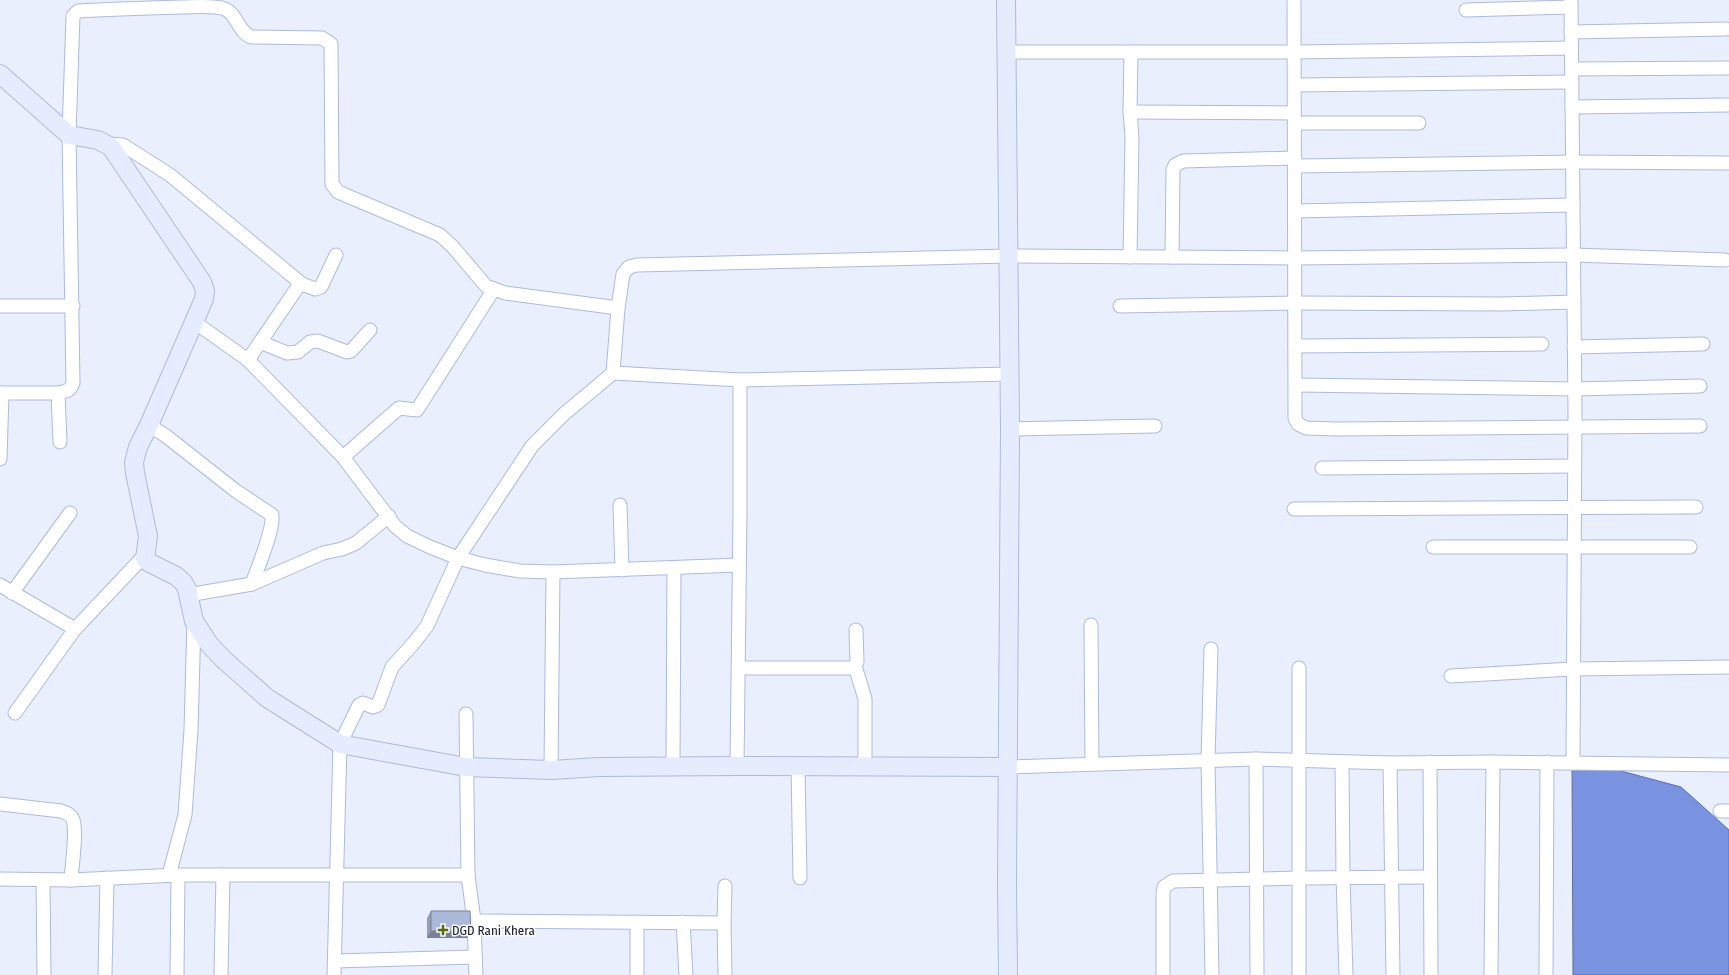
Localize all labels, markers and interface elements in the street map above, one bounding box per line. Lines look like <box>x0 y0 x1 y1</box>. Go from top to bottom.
place label: DGD Rani Khera <box>452 923 535 938</box>
marker: DGD Rani Khera <box>437 924 449 936</box>

